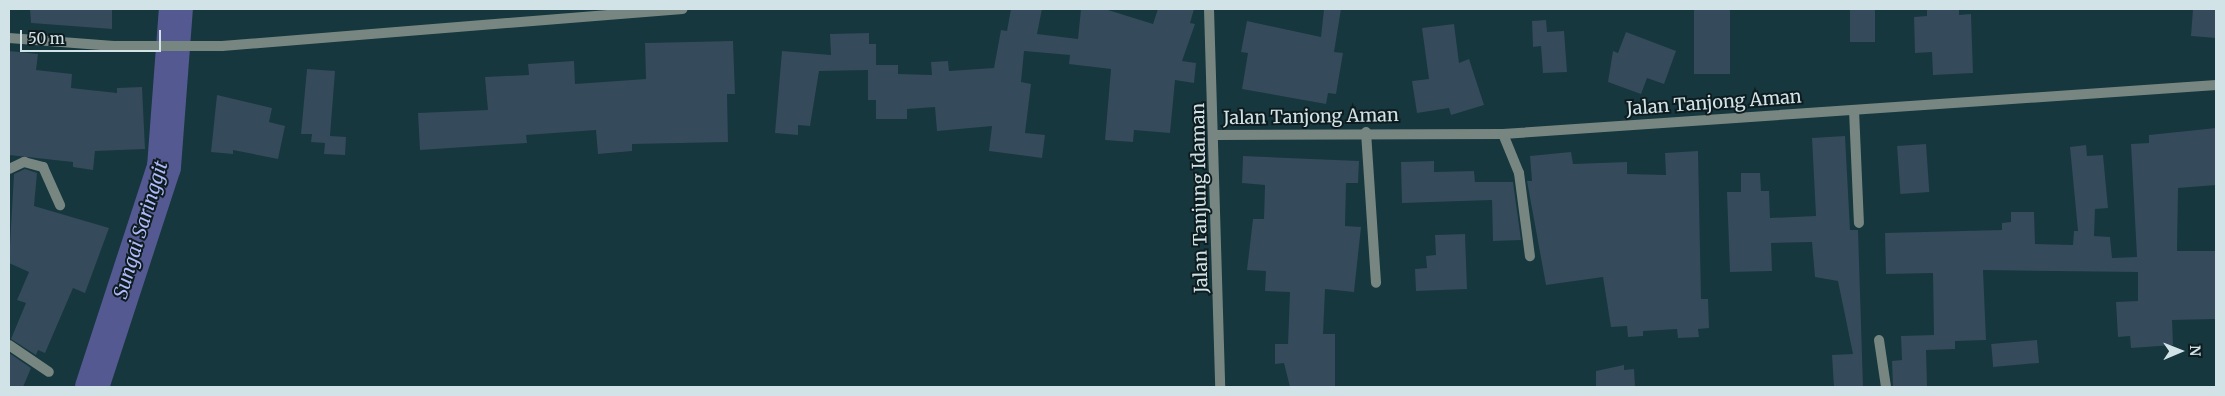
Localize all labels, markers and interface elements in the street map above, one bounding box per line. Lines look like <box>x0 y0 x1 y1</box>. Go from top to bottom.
scale bar <box>22 20 164 52</box>
text: 50 m <box>28 29 65 48</box>
street label: Jalan Tanjong Aman <box>1626 86 1802 120</box>
street label: Jalan Tanjung Idaman <box>1188 103 1212 293</box>
street label: Jalan Tanjong Aman <box>1223 105 1399 129</box>
water label: Sungai Saringgit <box>109 158 173 302</box>
north arrow <box>2155 326 2205 376</box>
text: N <box>2186 345 2204 356</box>

